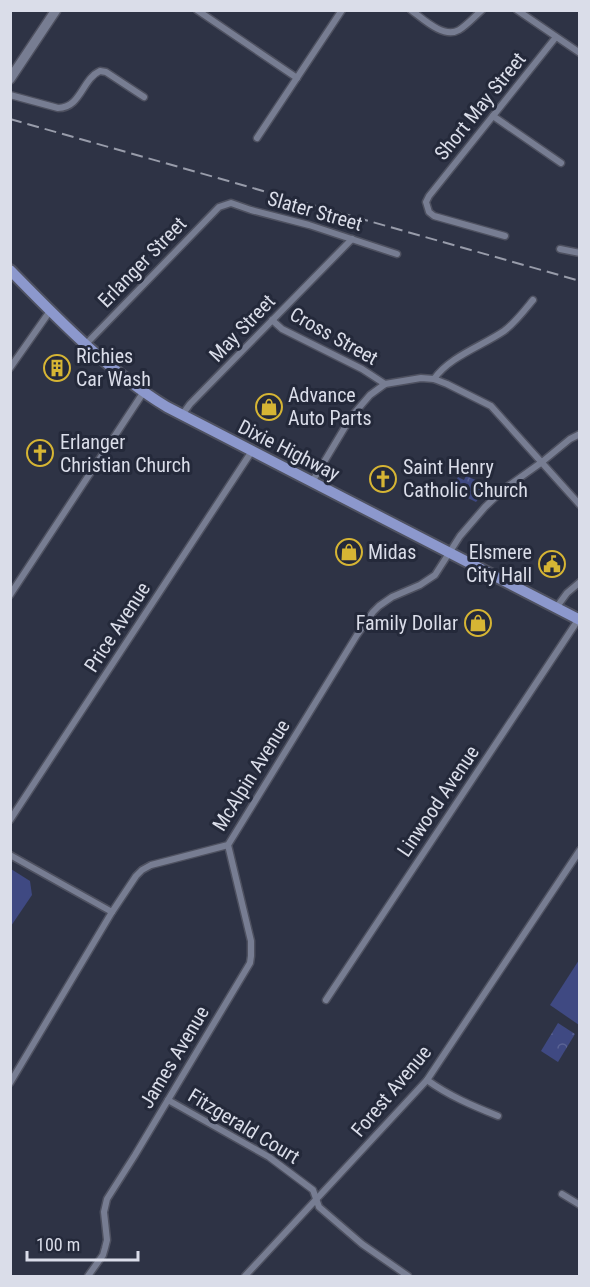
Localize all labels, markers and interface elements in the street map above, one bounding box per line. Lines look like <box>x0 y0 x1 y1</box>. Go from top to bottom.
street label: Short May Street <box>429 47 531 165</box>
street label: Slater Street <box>265 186 365 236</box>
street label: Erlanger Street <box>93 212 191 312</box>
street label: May Street <box>204 289 280 367</box>
street label: Cross Street <box>286 302 382 370</box>
place label: Richies Car Wash <box>76 344 151 391</box>
building icon: Richies Car Wash <box>42 353 72 383</box>
place label: Advance Auto Parts <box>288 383 372 430</box>
shop icon: Advance Auto Parts <box>254 392 284 422</box>
street label: Dixie Highway <box>234 414 344 486</box>
place label: Erlanger Christian Church <box>60 430 191 477</box>
church icon: Erlanger Christian Church <box>25 438 55 468</box>
place label: Saint Henry Catholic Church <box>403 455 528 502</box>
church icon: Saint Henry Catholic Church <box>368 464 398 494</box>
shop icon: Midas <box>334 537 364 567</box>
place label: Midas <box>368 540 416 564</box>
place label: Elsmere City Hall <box>466 540 532 587</box>
public building icon: Elsmere City Hall <box>537 549 567 579</box>
street label: Price Avenue <box>79 577 155 677</box>
shop icon: Family Dollar <box>463 608 493 638</box>
place label: Family Dollar <box>356 611 458 635</box>
street label: McAlpin Avenue <box>207 715 295 835</box>
street label: Linwood Avenue <box>392 741 484 861</box>
street label: James Avenue <box>134 1002 214 1112</box>
street label: Forest Avenue <box>346 1040 436 1142</box>
street label: Fitzgerald Court <box>184 1083 304 1169</box>
scale bar <box>27 1224 138 1262</box>
text: 100 m <box>36 1234 80 1255</box>

